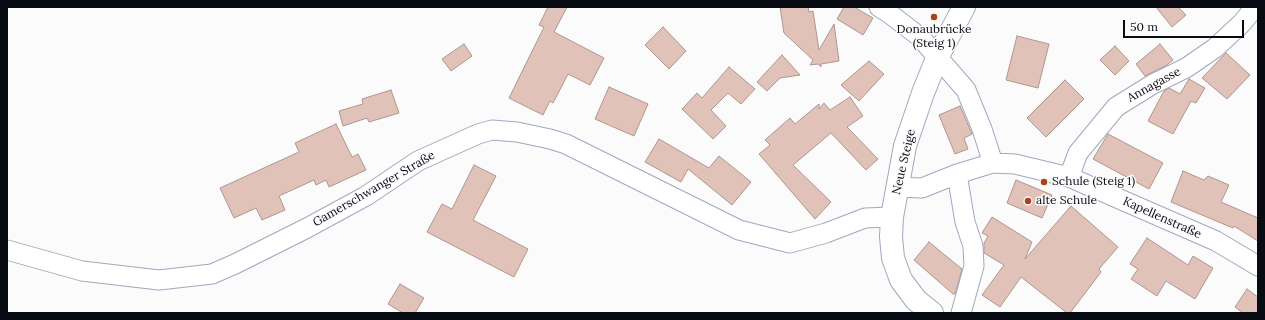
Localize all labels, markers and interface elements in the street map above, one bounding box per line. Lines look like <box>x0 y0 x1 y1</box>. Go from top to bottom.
marker: Donaubrücke (Steig 1) <box>929 12 939 22</box>
scale bar <box>1125 12 1246 38</box>
text: 50 m <box>1130 19 1158 34</box>
place label: Donaubrücke (Steig 1) <box>896 23 972 51</box>
street label: Annagasse <box>1125 64 1183 106</box>
street label: Neue Steige <box>889 128 919 196</box>
street label: Gamerschwanger Straße <box>310 148 438 230</box>
place label: Schule (Steig 1) <box>1052 175 1135 189</box>
marker: Schule (Steig 1) <box>1039 177 1049 187</box>
place label: alte Schule <box>1036 194 1097 208</box>
street label: Kapellenstraße <box>1120 194 1204 242</box>
marker: alte Schule <box>1023 196 1033 206</box>

